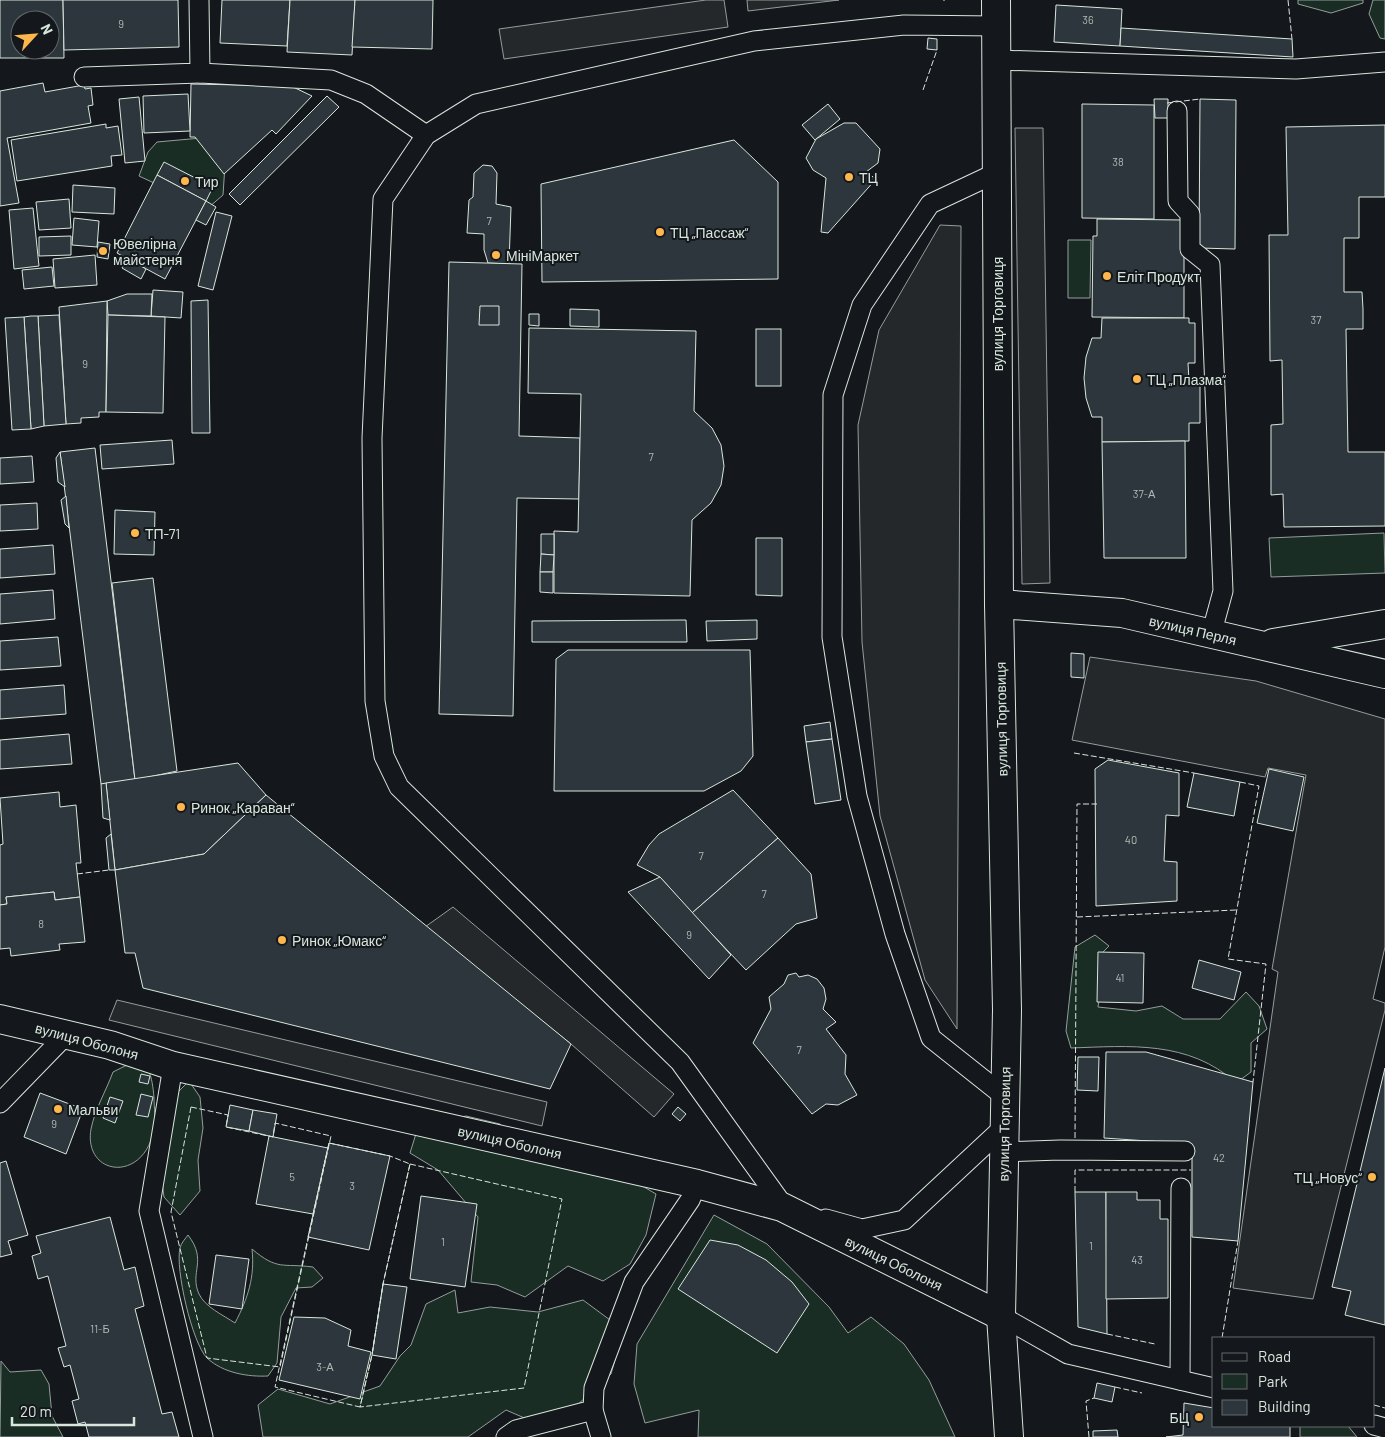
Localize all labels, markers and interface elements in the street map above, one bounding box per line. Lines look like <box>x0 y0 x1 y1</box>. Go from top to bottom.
north arrow <box>10 10 60 60</box>
house number: 36 <box>1082 13 1094 26</box>
house number: 9 <box>118 17 124 30</box>
text: N <box>37 21 57 37</box>
house number: 38 <box>1112 155 1124 168</box>
place label: ТЦ <box>859 169 879 186</box>
marker: ТЦ <box>843 171 855 183</box>
place label: Тир <box>195 173 219 190</box>
marker: Тир <box>179 175 191 187</box>
house number: 7 <box>486 214 492 227</box>
place label: ТЦ „Пассаж“ <box>670 224 749 241</box>
marker: ТЦ „Пассаж“ <box>654 226 666 238</box>
place label: Ювелірна майстерня <box>113 235 182 268</box>
marker: Ювелірна майстерня <box>97 245 109 257</box>
place label: МініМаркет <box>506 247 580 264</box>
marker: МініМаркет <box>490 249 502 261</box>
street label: вулиця Торговиця <box>989 257 1006 371</box>
place label: Еліт Продукт <box>1117 268 1201 285</box>
marker: Еліт Продукт <box>1101 270 1113 282</box>
house number: 37 <box>1311 313 1321 326</box>
house number: 9 <box>82 357 88 370</box>
place label: ТЦ „Плазма“ <box>1147 371 1226 388</box>
marker: ТЦ „Плазма“ <box>1131 373 1143 385</box>
house number: 7 <box>648 450 654 463</box>
house number: 37-А <box>1133 487 1156 500</box>
place label: ТП-71 <box>145 525 180 542</box>
marker: ТП-71 <box>129 527 141 539</box>
street label: вулиця Перля <box>1148 612 1238 648</box>
street label: вулиця Торговиця <box>992 662 1010 776</box>
place label: Ринок „Караван“ <box>191 799 295 816</box>
marker: Ринок „Караван“ <box>175 801 187 813</box>
house number: 40 <box>1125 833 1137 846</box>
house number: 7 <box>698 849 704 862</box>
house number: 7 <box>761 887 767 900</box>
house number: 8 <box>38 917 44 930</box>
house number: 9 <box>686 928 692 941</box>
place label: Ринок „Юмакс“ <box>292 932 386 949</box>
marker: Ринок „Юмакс“ <box>276 934 288 946</box>
house number: 41 <box>1116 971 1124 984</box>
street label: вулиця Оболоня <box>34 1019 140 1063</box>
house number: 7 <box>796 1043 802 1056</box>
street label: вулиця Торговиця <box>995 1067 1013 1181</box>
place label: Мальви <box>68 1101 118 1118</box>
marker: Мальви <box>52 1103 64 1115</box>
house number: 9 <box>51 1117 57 1130</box>
street label: вулиця Оболоня <box>456 1122 564 1162</box>
house number: 42 <box>1213 1151 1225 1164</box>
place label: ТЦ „Новус“ <box>1294 1169 1362 1186</box>
house number: 5 <box>289 1170 295 1183</box>
marker: ТЦ „Новус“ <box>1366 1171 1378 1183</box>
house number: 3 <box>349 1179 355 1192</box>
street label: вулиця Оболоня <box>843 1232 945 1294</box>
house number: 1 <box>441 1235 445 1248</box>
house number: 1 <box>1089 1239 1093 1252</box>
house number: 43 <box>1131 1253 1143 1266</box>
house number: 11-Б <box>90 1322 110 1335</box>
legend <box>1212 1337 1375 1427</box>
text: Road <box>1258 1347 1291 1365</box>
house number: 3-А <box>316 1360 334 1373</box>
text: Park <box>1258 1372 1288 1390</box>
scale bar <box>12 1394 135 1426</box>
text: Building <box>1258 1397 1311 1415</box>
text: 20 m <box>20 1402 52 1420</box>
place label: БЦ <box>1169 1409 1190 1426</box>
marker: БЦ <box>1193 1411 1205 1423</box>

